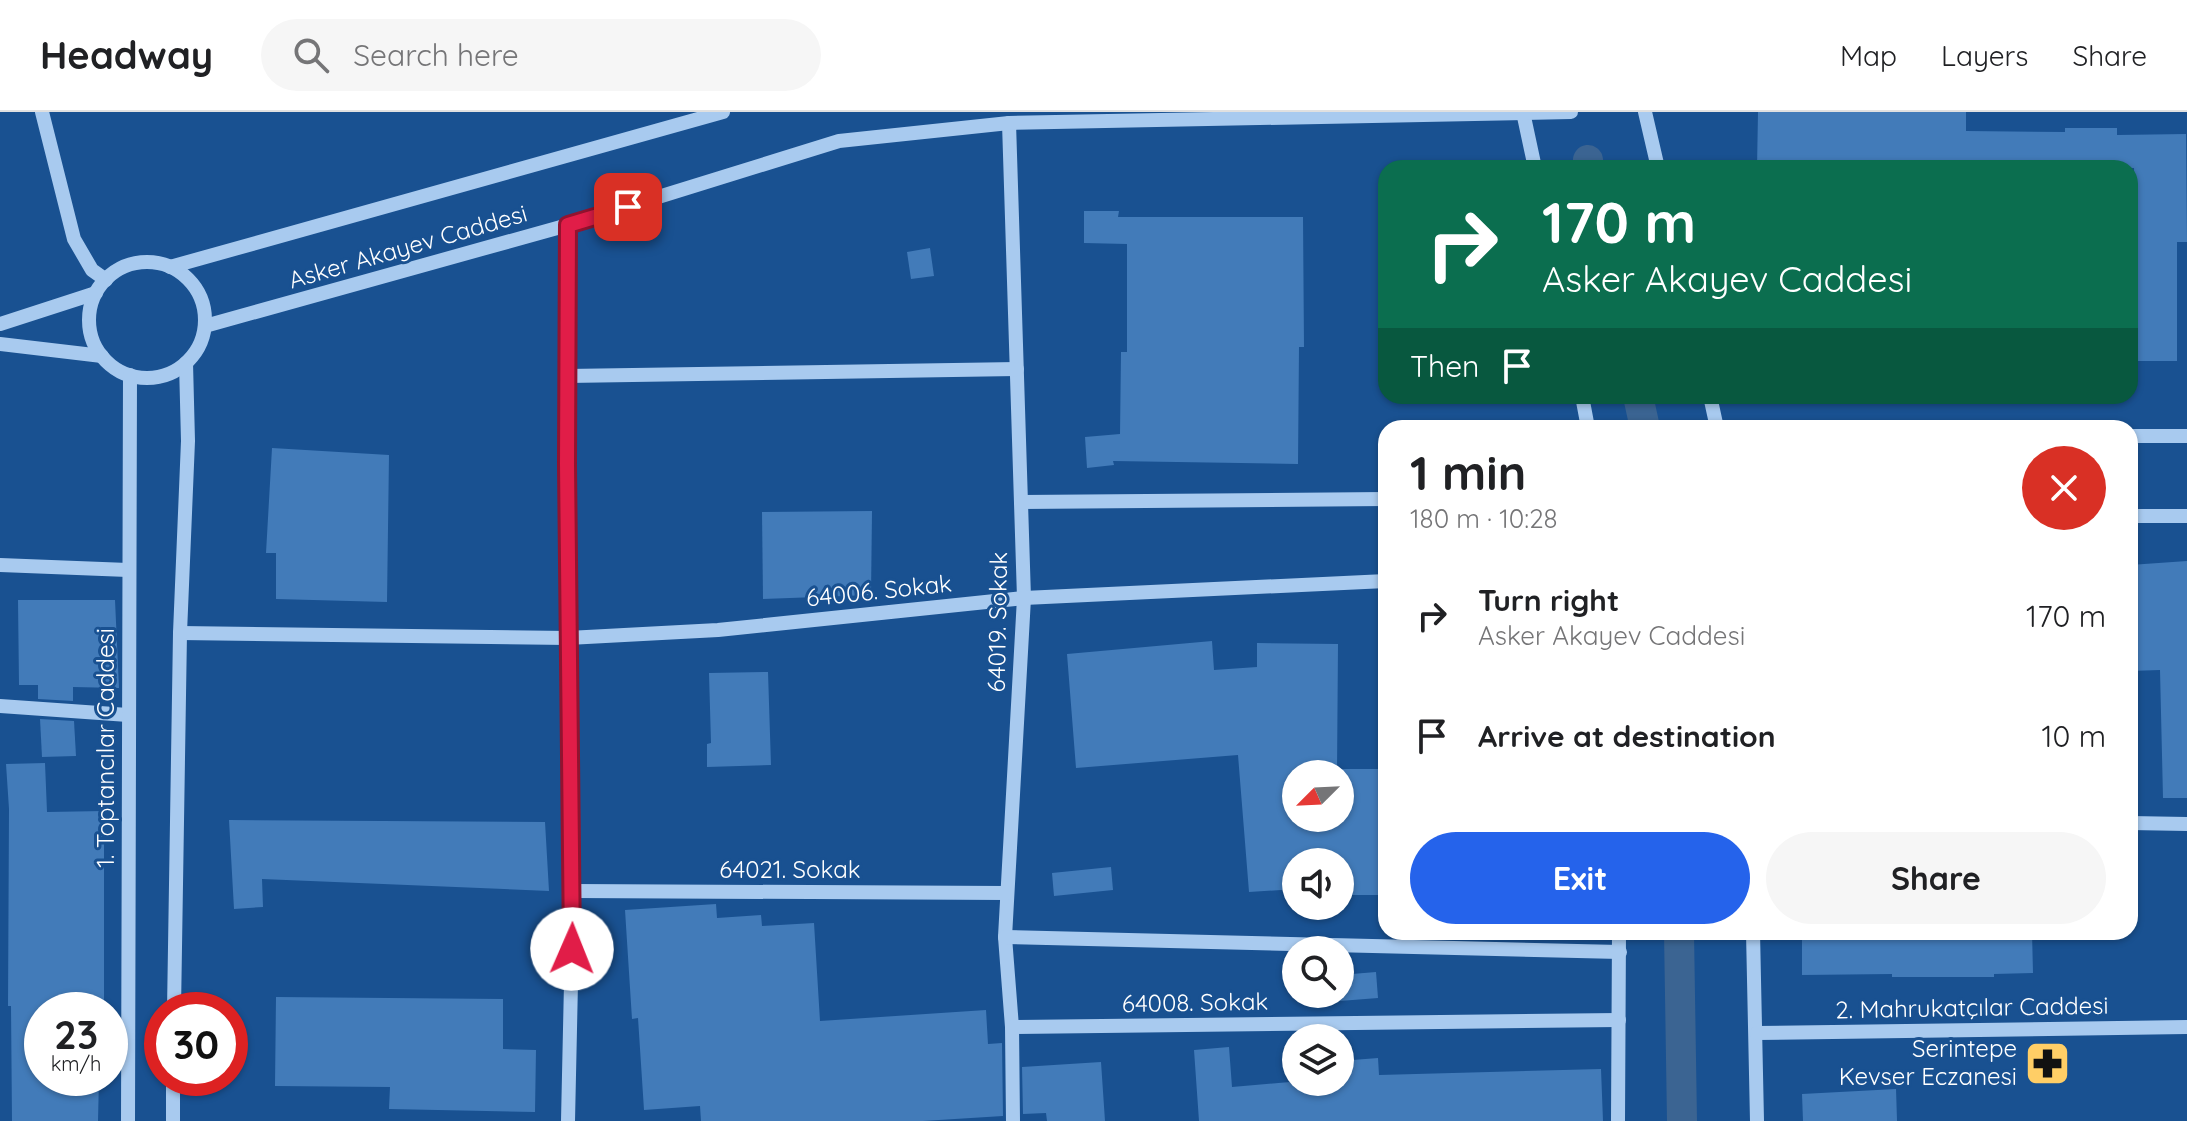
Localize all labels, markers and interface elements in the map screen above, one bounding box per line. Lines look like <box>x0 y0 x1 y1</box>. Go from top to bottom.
search box <box>261 19 821 91</box>
text: Headway <box>40 31 213 79</box>
icon: search <box>289 33 333 77</box>
text: Search here <box>353 36 519 74</box>
text: Map <box>1840 38 1897 73</box>
text: Layers <box>1941 38 2028 73</box>
text: Share <box>2072 38 2147 73</box>
pin <box>594 173 662 241</box>
icon: arrive <box>606 185 650 229</box>
text: 170 m <box>1542 187 1696 257</box>
icon: right <box>1410 192 1514 296</box>
street label: Asker Akayev Caddesi <box>285 198 530 294</box>
text: Asker Akayev Caddesi <box>1542 256 1912 301</box>
icon: arrive <box>1495 344 1539 388</box>
text: Then <box>1410 347 1479 385</box>
text: 1 min <box>1410 442 1526 502</box>
button: close <box>2022 446 2106 530</box>
text: 180 m · 10:28 <box>1410 502 1558 535</box>
street label: 64019. Sokak <box>981 551 1013 692</box>
street label: 64006. Sokak <box>805 567 953 613</box>
text: Turn right <box>1478 581 1619 619</box>
icon: right <box>1410 594 1454 638</box>
text: 170 m <box>2026 597 2106 635</box>
text: Asker Akayev Caddesi <box>1478 619 1745 652</box>
street label: 1. Toptancılar Caddesi <box>90 628 120 868</box>
icon: arrive <box>1410 714 1454 758</box>
text: Arrive at destination <box>1478 717 1776 755</box>
text: 10 m <box>2042 717 2106 755</box>
north arrow <box>1282 760 1354 832</box>
map controls <box>1282 760 1354 1096</box>
button: Exit <box>1410 832 1750 924</box>
button: Share <box>1766 832 2106 924</box>
button: sound <box>1282 848 1354 920</box>
street label: 64021. Sokak <box>719 854 861 884</box>
position arrow <box>530 907 614 991</box>
button: search <box>1282 936 1354 1008</box>
street label: 64008. Sokak <box>1122 986 1268 1018</box>
street label: 2. Mahrukatçılar Caddesi <box>1835 990 2109 1024</box>
speed limit sign: 30 <box>144 992 248 1096</box>
text: 23 <box>54 1009 98 1059</box>
button: layers <box>1282 1024 1354 1096</box>
place label: Serintepe Kevser Eczanesi <box>1839 1033 2017 1091</box>
pharmacy icon: Serintepe Kevser Eczanesi <box>2024 1039 2072 1087</box>
text: km/h <box>51 1051 101 1076</box>

